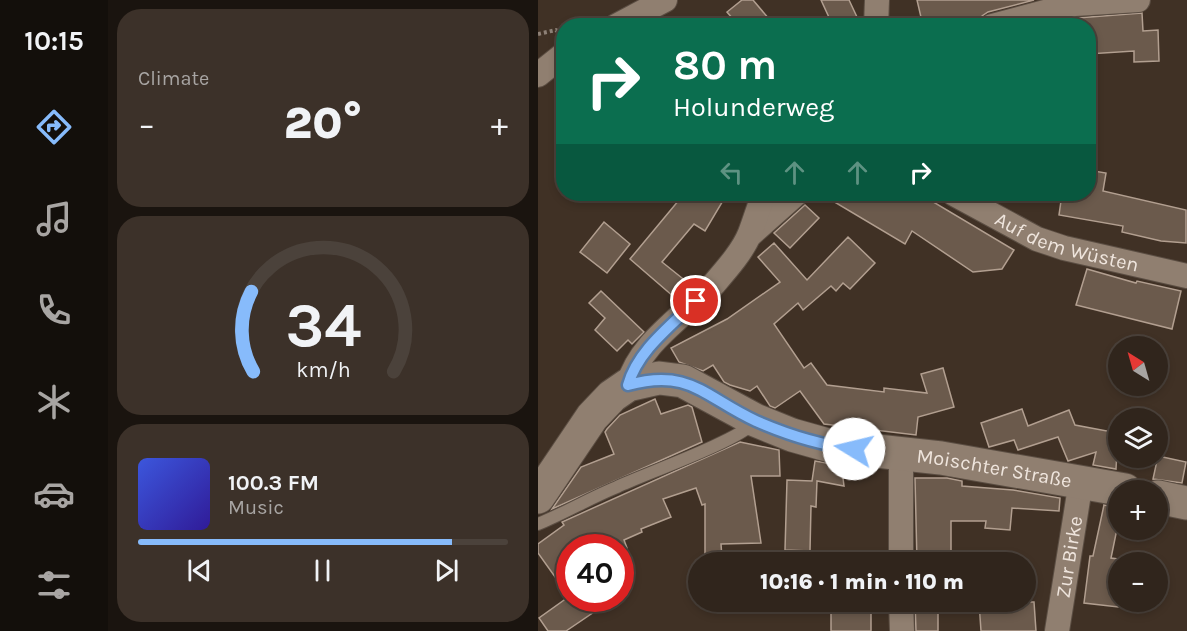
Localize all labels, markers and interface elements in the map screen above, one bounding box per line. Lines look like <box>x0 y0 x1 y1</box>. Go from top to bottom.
text: 10:15 <box>24 25 84 57</box>
text: 80 m <box>673 40 777 90</box>
icon: right <box>574 42 652 120</box>
text: Climate <box>138 67 209 90</box>
text: Holunderweg <box>673 91 834 123</box>
text: 20° <box>284 97 362 149</box>
text: − <box>138 105 155 143</box>
text: + <box>491 105 508 143</box>
icon: directions <box>33 106 75 148</box>
icon: left <box>715 156 748 189</box>
icon: ahead <box>778 156 811 189</box>
icon: ahead <box>841 156 874 189</box>
icon: right <box>904 156 937 189</box>
icon: music <box>33 198 75 240</box>
street label: Auf dem Wüsten <box>991 207 1141 276</box>
pin <box>670 275 721 326</box>
icon: arrive <box>679 284 712 317</box>
icon: phone <box>33 289 75 331</box>
text: 34 <box>285 290 361 363</box>
north arrow <box>1108 336 1168 396</box>
map controls <box>1108 336 1168 612</box>
text: km/h <box>296 358 350 383</box>
icon: climate <box>33 381 75 423</box>
button: layers <box>1108 408 1168 468</box>
position arrow <box>822 417 886 481</box>
street label: Moischter Straße <box>916 444 1074 492</box>
text: 100.3 FM <box>228 470 319 496</box>
icon: car <box>33 473 75 515</box>
button: + <box>1108 480 1168 540</box>
text: Music <box>228 496 284 519</box>
street label: Zur Birke <box>1051 514 1087 600</box>
speed limit sign: 40 <box>556 534 634 612</box>
button: − <box>1108 552 1168 612</box>
icon: previous <box>183 554 216 587</box>
icon: pause <box>306 554 339 587</box>
icon: next <box>430 554 463 587</box>
icon: filters <box>33 564 75 606</box>
text: 10:16 · 1 min · 110 m <box>760 569 964 595</box>

